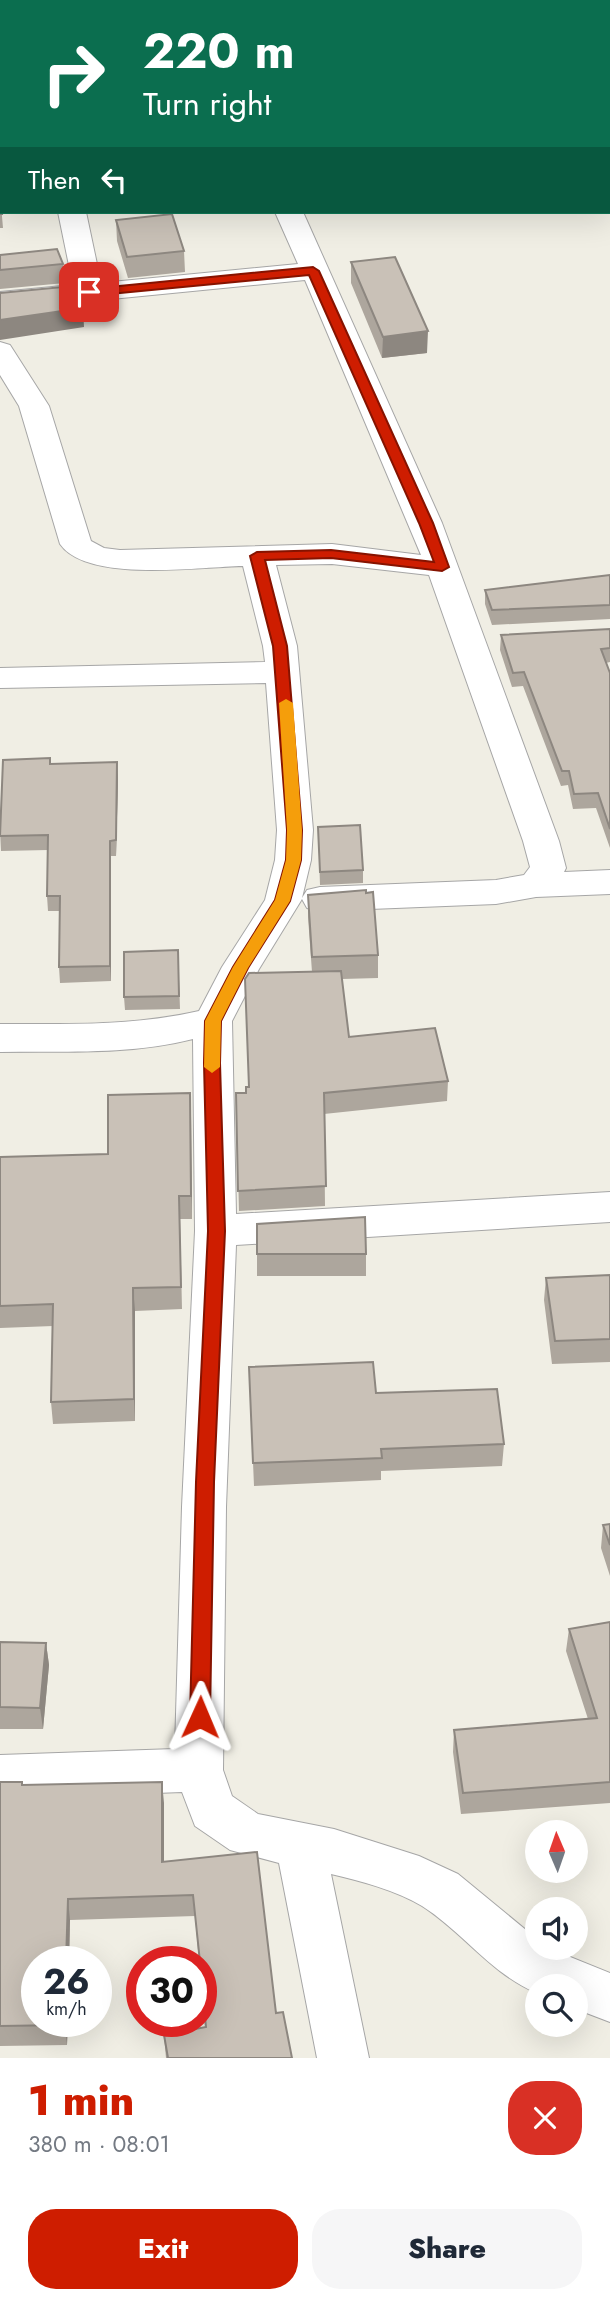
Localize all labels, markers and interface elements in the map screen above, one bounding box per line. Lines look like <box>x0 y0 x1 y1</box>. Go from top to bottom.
text: 220 m <box>143 16 295 86</box>
icon: right <box>28 28 119 119</box>
text: Turn right <box>143 81 272 127</box>
text: Then <box>28 161 81 199</box>
icon: left <box>95 161 133 199</box>
pin <box>59 262 119 322</box>
icon: arrive <box>70 273 108 311</box>
position arrow <box>163 1680 237 1754</box>
north arrow <box>525 1820 588 1883</box>
map controls <box>525 1820 588 2037</box>
button: sound <box>525 1897 588 1960</box>
speed limit sign: 30 <box>126 1946 217 2037</box>
text: 26 <box>43 1957 90 2007</box>
button: search <box>525 1974 588 2037</box>
text: km/h <box>46 1996 87 2022</box>
text: 1 min <box>28 2070 134 2131</box>
button: close <box>508 2081 582 2155</box>
text: 380 m · 08:01 <box>28 2127 170 2161</box>
button: Exit <box>28 2209 298 2289</box>
button: Share <box>312 2209 582 2289</box>

